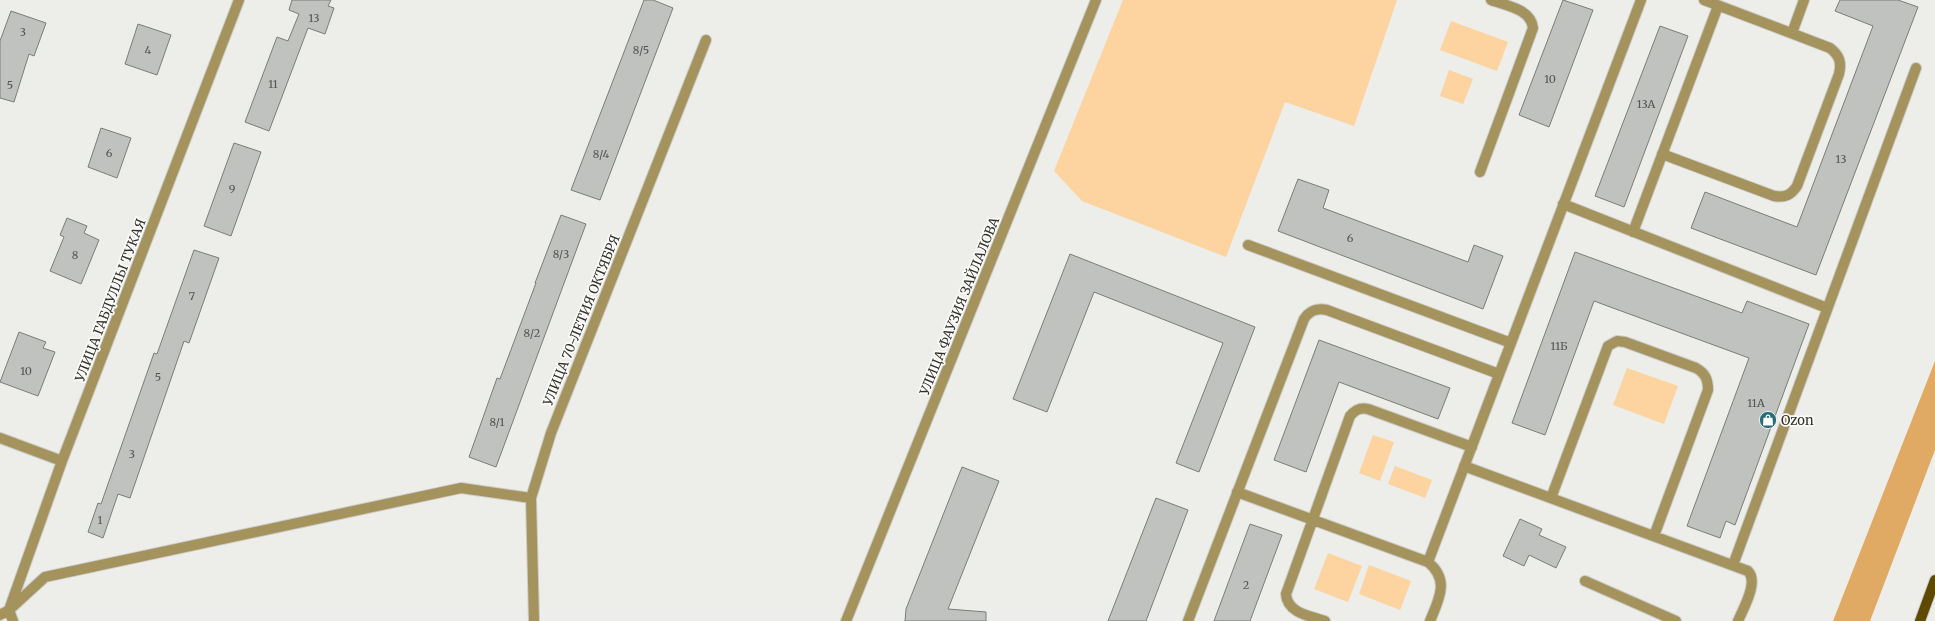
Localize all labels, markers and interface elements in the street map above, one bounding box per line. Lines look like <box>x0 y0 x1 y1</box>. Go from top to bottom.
house number: 13 <box>309 11 319 25</box>
house number: 3 <box>20 25 26 39</box>
house number: 4 <box>145 43 152 57</box>
house number: 8/5 <box>633 43 649 57</box>
house number: 10 <box>1544 72 1556 86</box>
house number: 11 <box>268 77 278 91</box>
house number: 5 <box>7 78 13 92</box>
house number: 13А <box>1637 97 1655 111</box>
house number: 6 <box>106 146 113 160</box>
house number: 8/4 <box>593 147 609 161</box>
house number: 13 <box>1836 152 1846 166</box>
house number: 9 <box>229 182 236 196</box>
street label: УЛИЦА ФАУЗИЯ ЗАЙЛАЛОВА <box>915 214 1003 399</box>
street label: УЛИЦА ГАБДУЛЛЫ ТУКАЯ <box>71 216 150 385</box>
house number: 6 <box>1347 231 1354 245</box>
street label: УЛИЦА 70-ЛЕТИЯ ОКТЯБРЯ <box>539 232 624 409</box>
house number: 8/3 <box>553 247 569 261</box>
house number: 8 <box>72 248 79 262</box>
house number: 7 <box>189 289 195 303</box>
house number: 8/2 <box>524 326 540 340</box>
house number: 11Б <box>1551 339 1568 353</box>
house number: 10 <box>20 364 32 378</box>
house number: 5 <box>155 370 161 384</box>
house number: 11А <box>1747 396 1765 410</box>
shop icon: Ozon <box>1758 410 1778 430</box>
place label: Ozon <box>1781 412 1814 429</box>
house number: 8/1 <box>489 415 505 429</box>
house number: 3 <box>129 447 135 461</box>
house number: 1 <box>98 513 103 527</box>
house number: 2 <box>1243 578 1249 592</box>

